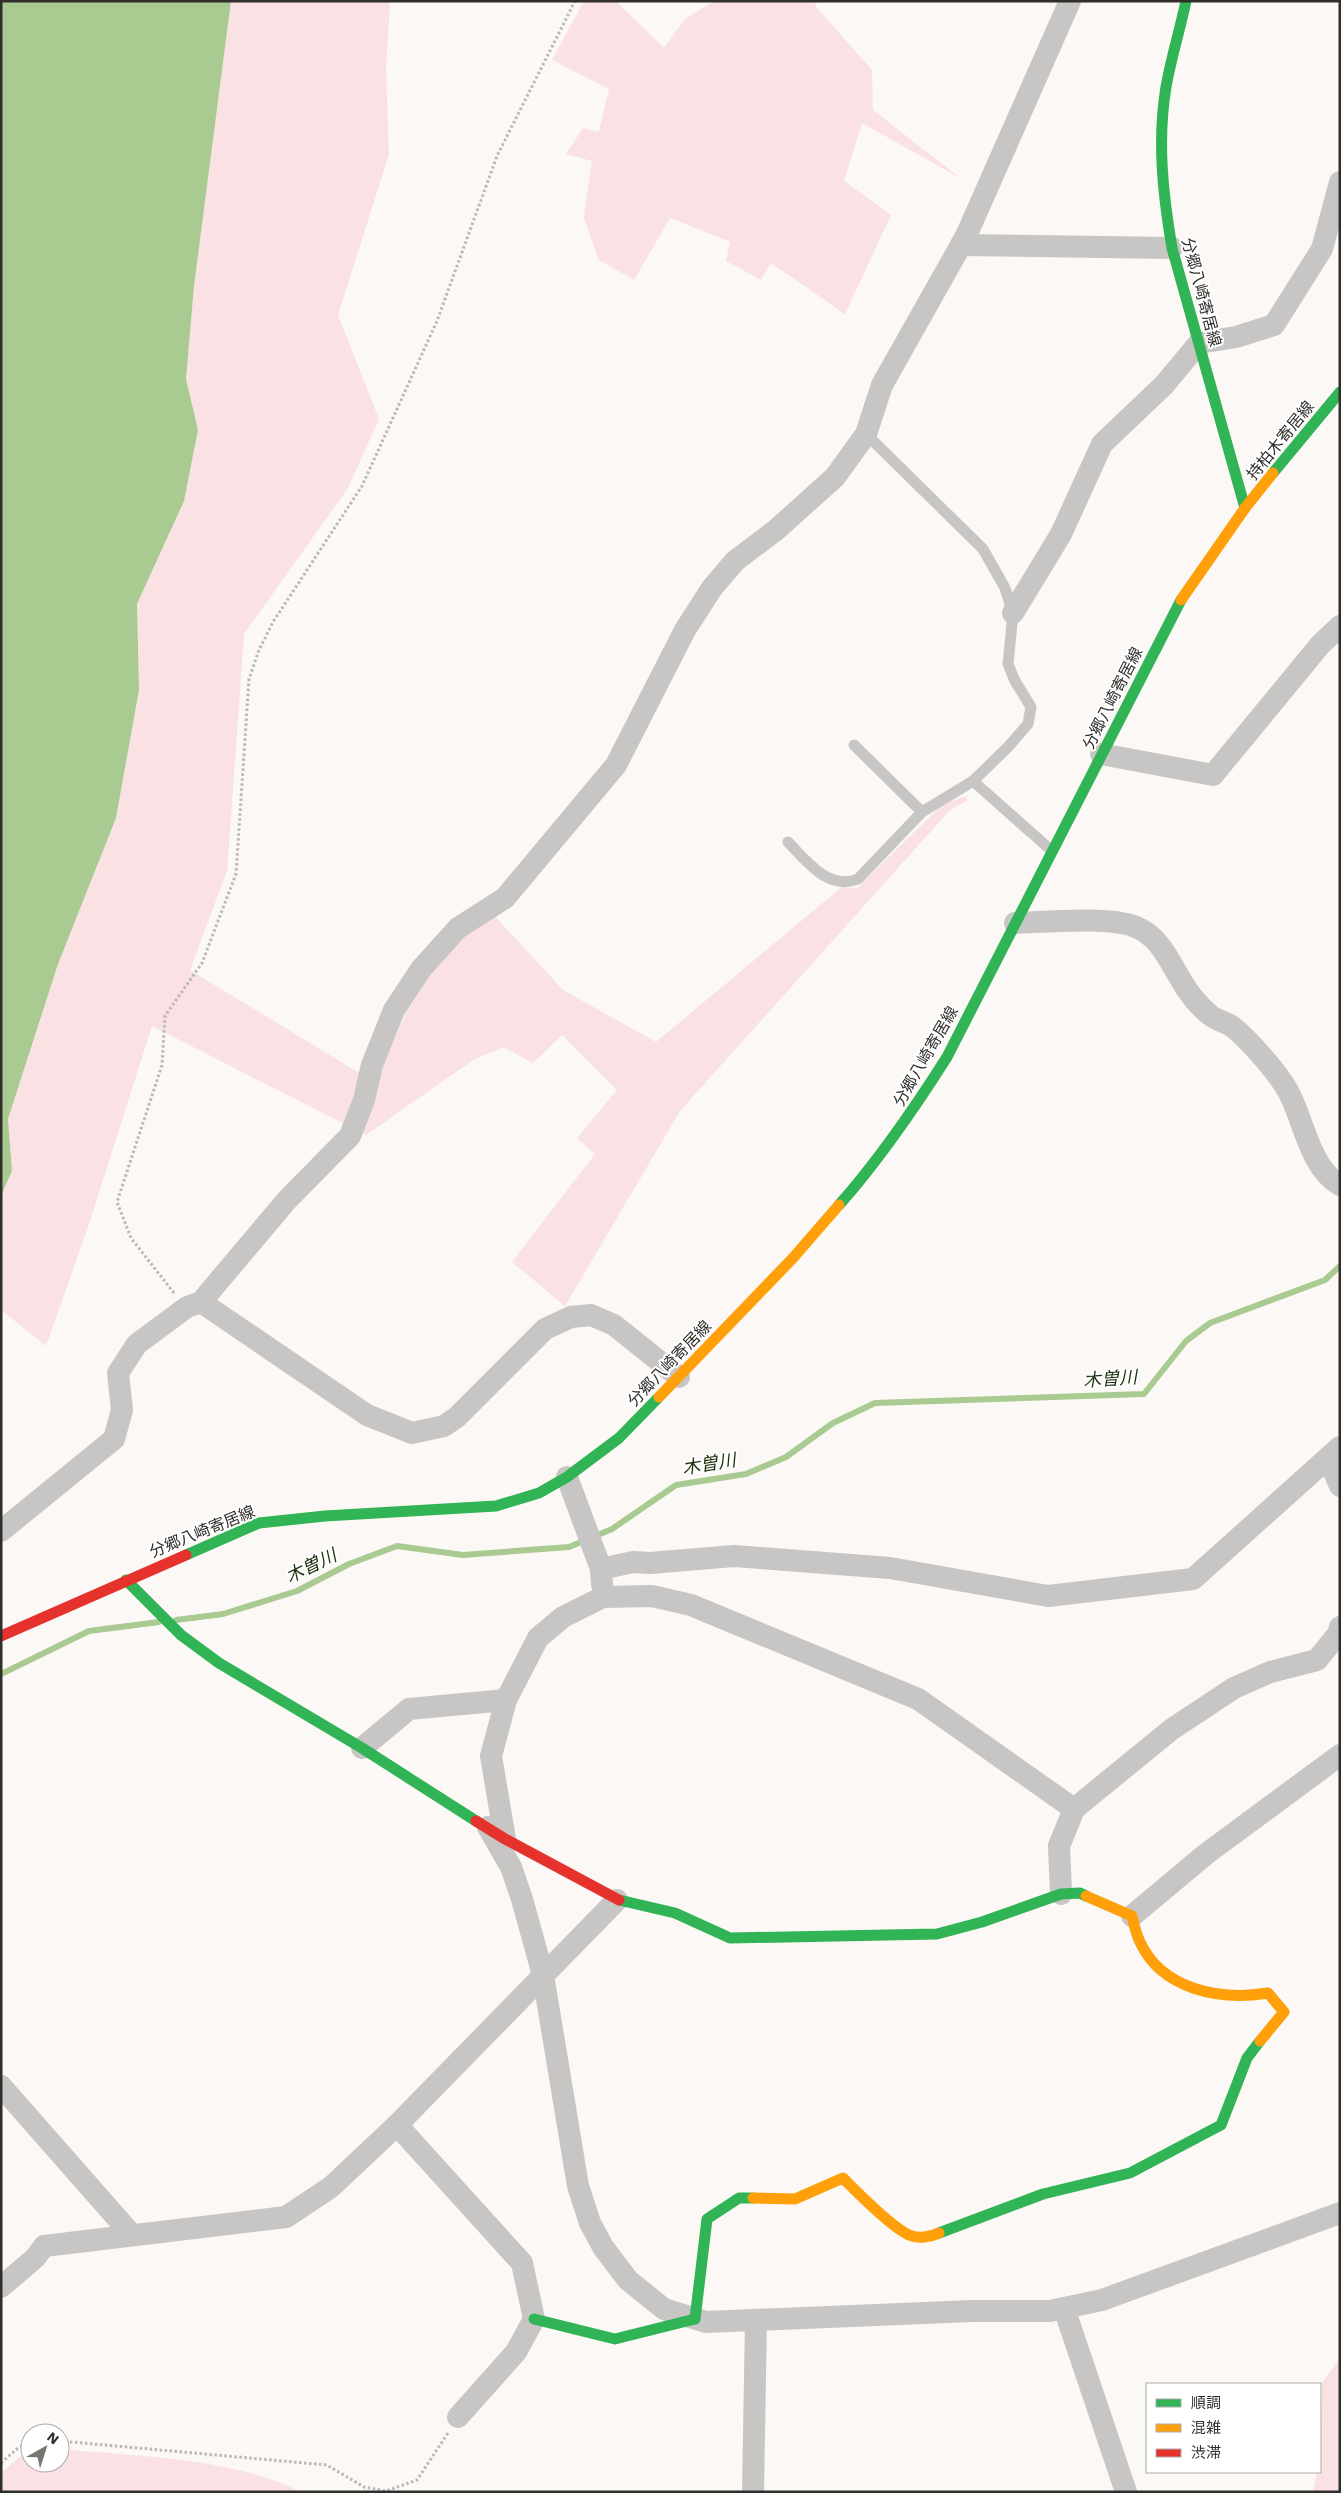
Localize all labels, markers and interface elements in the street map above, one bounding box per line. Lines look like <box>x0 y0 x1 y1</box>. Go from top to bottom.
street label: 分郷八崎寄居線 <box>1178 236 1225 349</box>
street label: 持柏木寄居線 <box>1243 397 1318 484</box>
street label: 分郷八崎寄居線 <box>1079 644 1146 752</box>
street label: 分郷八崎寄居線 <box>889 1003 962 1110</box>
street label: 分郷八崎寄居線 <box>624 1316 715 1410</box>
water label: 木曽川 <box>1082 1366 1140 1391</box>
water label: 木曽川 <box>681 1449 739 1478</box>
street label: 分郷八崎寄居線 <box>147 1502 258 1561</box>
water label: 木曽川 <box>282 1543 341 1587</box>
legend <box>1146 2383 1321 2473</box>
text: 順調 <box>1191 2394 1221 2412</box>
text: 混雑 <box>1191 2419 1221 2437</box>
north arrow <box>20 2423 70 2473</box>
text: N <box>44 2428 62 2447</box>
text: 渋滞 <box>1191 2444 1221 2462</box>

